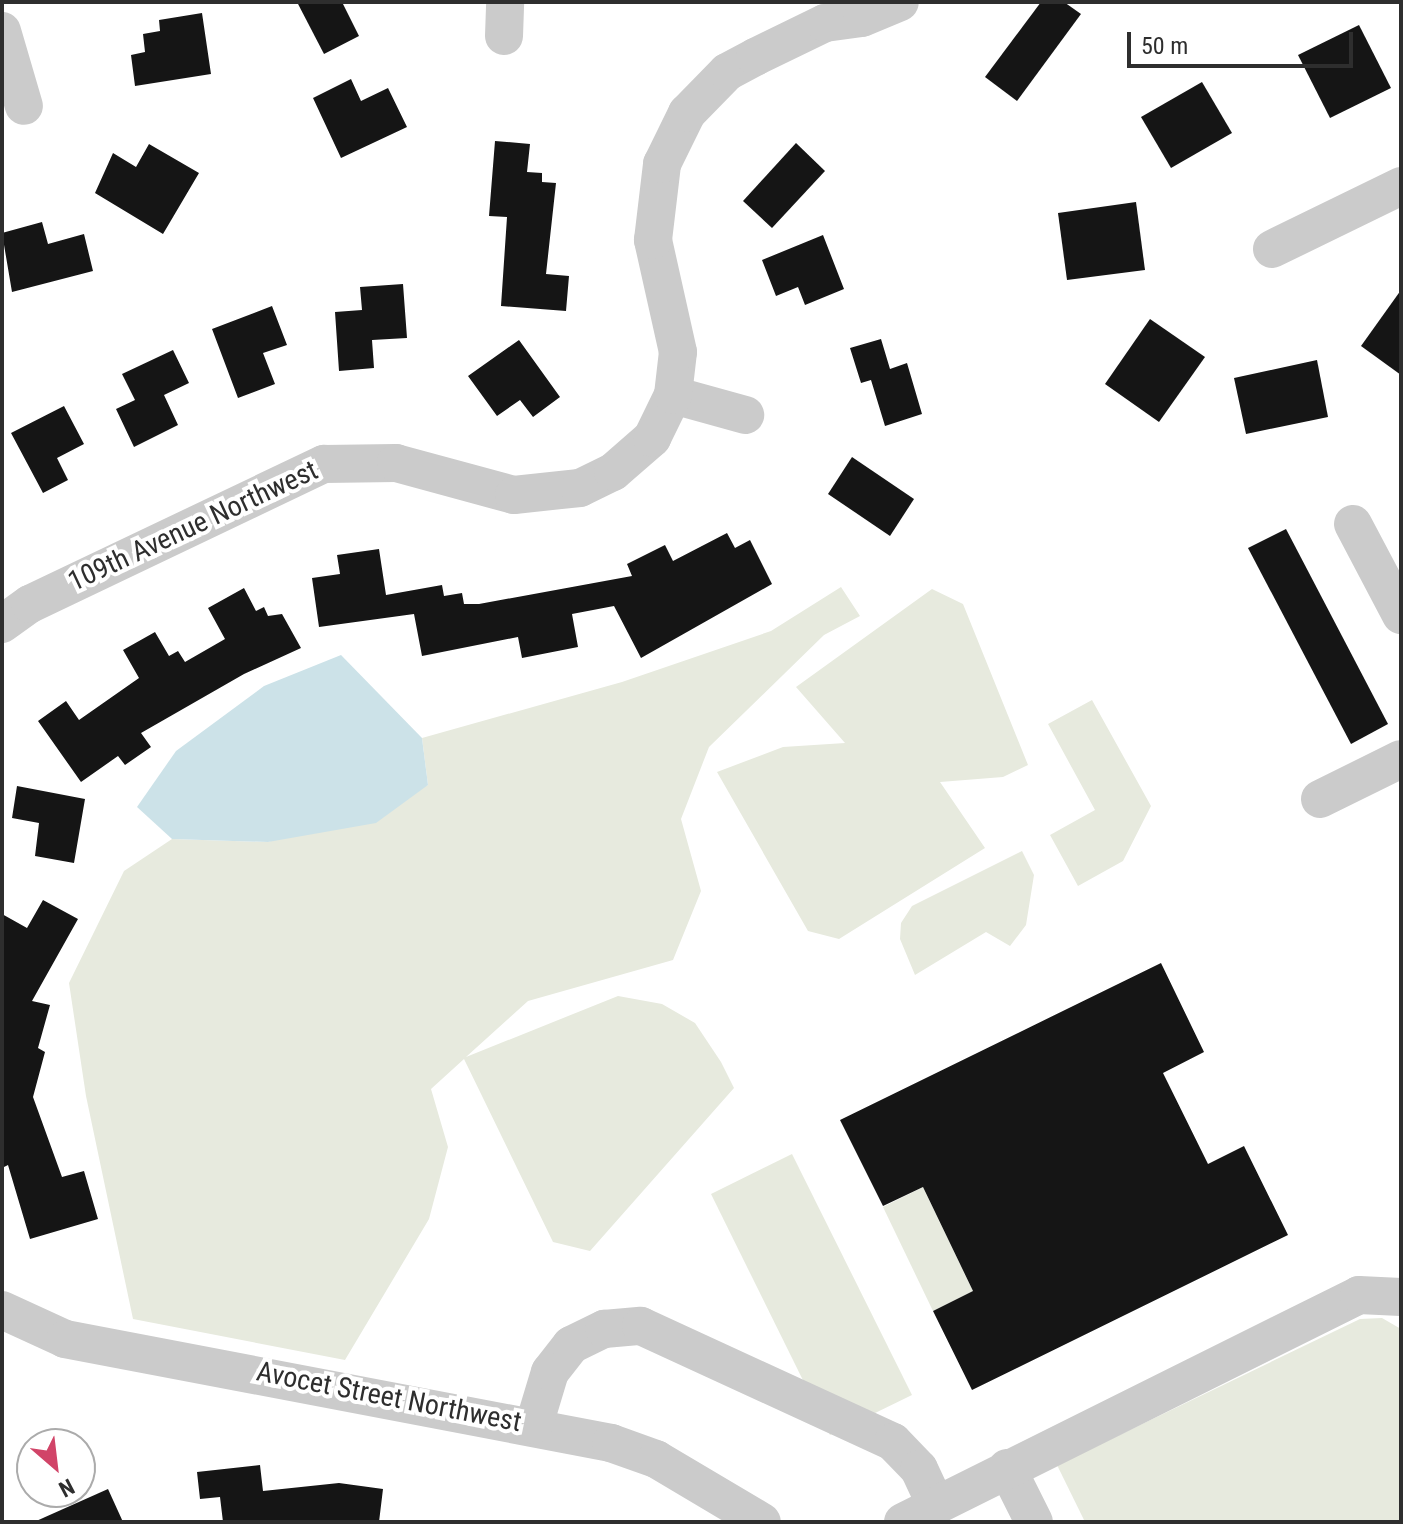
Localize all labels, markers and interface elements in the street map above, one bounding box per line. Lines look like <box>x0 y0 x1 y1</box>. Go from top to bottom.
scale bar <box>1131 16 1357 66</box>
text: 50 m <box>1141 32 1188 60</box>
street label: 109th Avenue Northwest <box>63 453 323 599</box>
street label: Avocet Street Northwest <box>254 1355 524 1439</box>
north arrow <box>16 1428 96 1508</box>
text: N <box>55 1474 78 1502</box>

